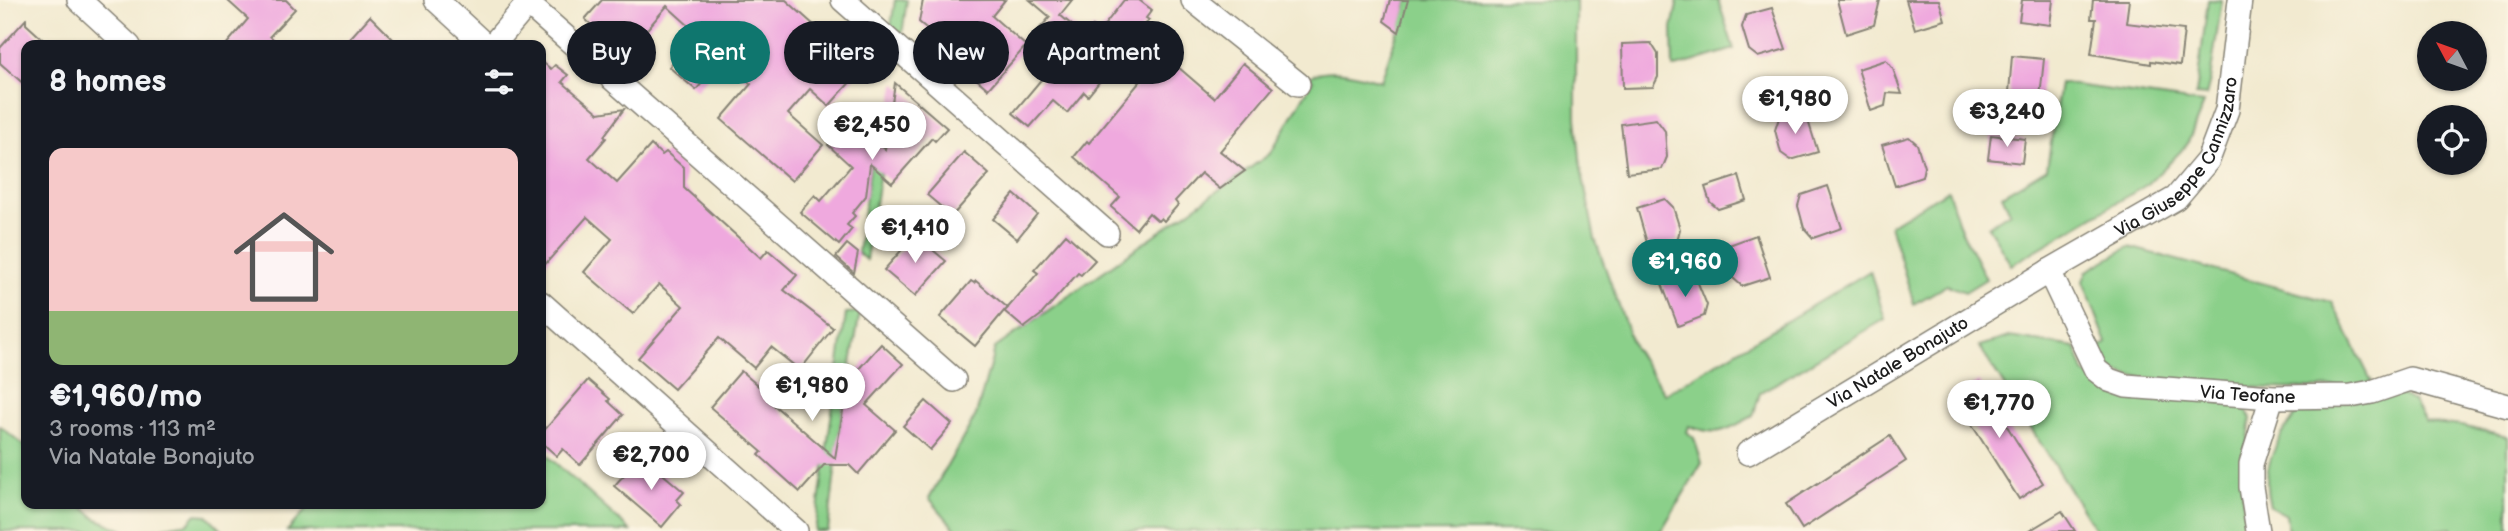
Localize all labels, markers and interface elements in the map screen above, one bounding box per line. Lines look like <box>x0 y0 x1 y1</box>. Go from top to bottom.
chip: Buy <box>567 21 656 84</box>
chip: Rent <box>670 21 770 84</box>
chip: Filters <box>784 21 899 84</box>
chip: New <box>913 21 1009 84</box>
chip: Apartment <box>1023 21 1184 84</box>
north arrow <box>2417 21 2487 91</box>
map controls <box>2417 21 2487 175</box>
icon: filters <box>480 63 518 101</box>
text: 8 homes <box>49 64 166 100</box>
pin: €1,980 <box>1738 76 1852 136</box>
street label: Via Giuseppe Cannizzaro <box>2111 76 2242 242</box>
text: €1,980 <box>1758 85 1832 113</box>
pin: €3,240 <box>1950 90 2064 149</box>
text: €3,240 <box>1969 98 2045 126</box>
pin: €2,450 <box>815 102 929 162</box>
button: locate <box>2417 105 2487 175</box>
text: €2,450 <box>833 111 911 139</box>
icon: home <box>221 194 347 320</box>
pin: €1,410 <box>858 205 972 265</box>
text: €1,410 <box>880 214 950 242</box>
pin: €1,960 <box>1628 240 1742 299</box>
text: €1,960 <box>1648 248 1722 276</box>
street label: Via Natale Bonajuto <box>1824 312 1972 414</box>
pin: €1,980 <box>755 364 869 423</box>
text: €1,980 <box>775 372 849 400</box>
text: €1,960/mo <box>49 379 202 415</box>
pin: €1,770 <box>1942 380 2056 440</box>
street label: Via Teofane <box>2199 382 2296 408</box>
text: €1,770 <box>1963 389 2035 417</box>
text: 3 rooms · 113 m² <box>49 415 216 443</box>
pin: €2,700 <box>594 433 708 492</box>
text: €2,700 <box>612 441 690 469</box>
text: Via Natale Bonajuto <box>49 443 255 471</box>

